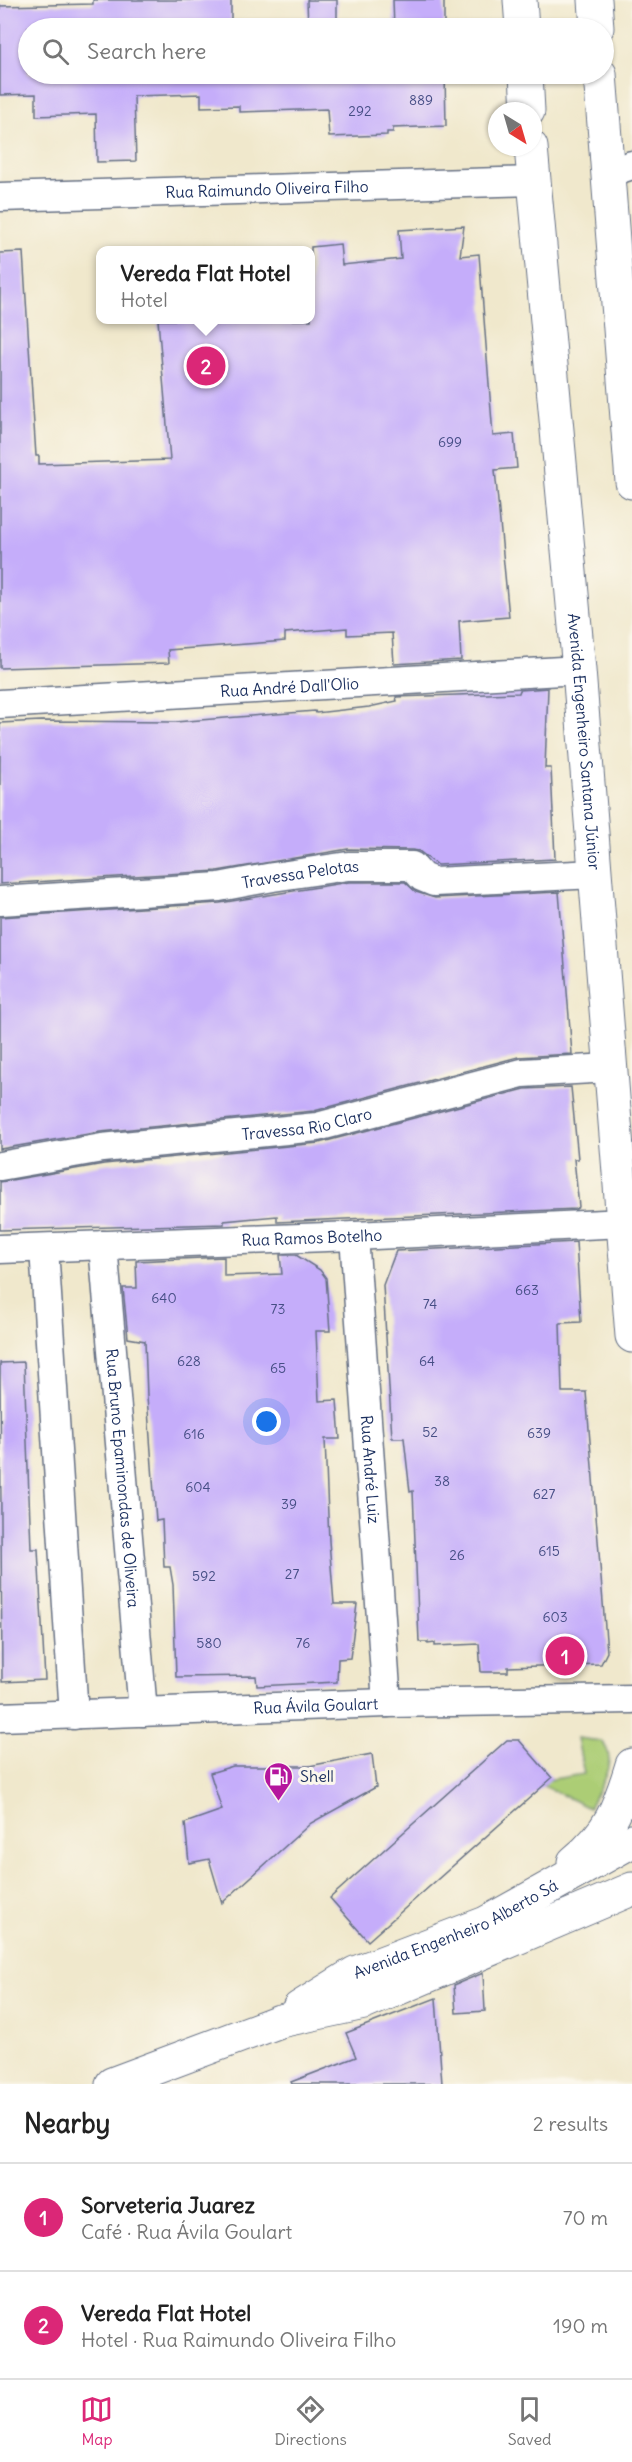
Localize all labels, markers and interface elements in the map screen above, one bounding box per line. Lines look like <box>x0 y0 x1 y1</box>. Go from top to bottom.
search box <box>18 18 614 84</box>
icon: search <box>39 35 72 68</box>
text: Search here <box>87 37 206 65</box>
house number: 889 <box>409 91 433 109</box>
house number: 292 <box>348 102 372 120</box>
north arrow <box>488 102 542 156</box>
street label: Rua Raimundo Oliveira Filho <box>165 176 369 202</box>
popup <box>96 246 315 324</box>
text: Vereda Flat Hotel <box>120 259 291 287</box>
text: Hotel <box>120 287 168 312</box>
pin: 2 <box>186 344 226 388</box>
house number: 699 <box>438 433 462 451</box>
street label: Avenida Engenheiro Santana Júnior <box>564 612 605 871</box>
street label: Rua André Dall'Olio <box>219 673 360 701</box>
street label: Travessa Pelotas <box>240 856 359 893</box>
street label: Travessa Rio Claro <box>241 1103 374 1144</box>
street label: Rua Ramos Botelho <box>241 1225 383 1250</box>
house number: 663 <box>515 1281 539 1299</box>
house number: 640 <box>151 1289 177 1307</box>
house number: 74 <box>423 1295 437 1313</box>
house number: 73 <box>271 1300 285 1318</box>
street label: Rua Bruno Epaminondas de Oliveira <box>102 1348 144 1609</box>
house number: 628 <box>177 1352 201 1370</box>
house number: 64 <box>419 1352 435 1370</box>
house number: 65 <box>270 1359 286 1377</box>
your location <box>252 1407 281 1436</box>
street label: Rua André Luiz <box>357 1414 384 1525</box>
house number: 52 <box>422 1423 438 1441</box>
house number: 639 <box>527 1424 551 1442</box>
house number: 616 <box>183 1425 205 1443</box>
house number: 38 <box>434 1472 450 1490</box>
house number: 604 <box>185 1478 211 1496</box>
house number: 627 <box>533 1485 555 1503</box>
house number: 39 <box>281 1495 297 1513</box>
house number: 615 <box>538 1542 560 1560</box>
house number: 26 <box>449 1546 465 1564</box>
house number: 27 <box>285 1565 299 1583</box>
house number: 592 <box>192 1567 216 1585</box>
house number: 603 <box>542 1608 568 1626</box>
house number: 580 <box>196 1634 222 1652</box>
house number: 76 <box>296 1634 310 1652</box>
pin: 1 <box>546 1634 584 1678</box>
street label: Rua Ávila Goulart <box>253 1693 379 1718</box>
fuel station icon: Shell <box>263 1760 295 1802</box>
place label: Shell <box>300 1766 334 1786</box>
street label: Avenida Engenheiro Alberto Sá <box>350 1875 561 1983</box>
text: Nearby <box>24 2107 110 2140</box>
text: 2 results <box>533 2111 608 2136</box>
text: Sorveteria Juarez <box>81 2191 255 2219</box>
text: 1 <box>40 2205 47 2230</box>
text: 70 m <box>563 2205 608 2230</box>
text: Café · Rua Ávila Goulart <box>81 2219 292 2244</box>
text: Vereda Flat Hotel <box>81 2299 251 2327</box>
text: 2 <box>38 2313 49 2338</box>
text: 190 m <box>553 2313 608 2338</box>
text: Hotel · Rua Raimundo Oliveira Filho <box>81 2327 396 2352</box>
tab: Map <box>80 2393 113 2449</box>
tab: Directions <box>274 2393 347 2449</box>
tab: Saved <box>508 2393 552 2449</box>

